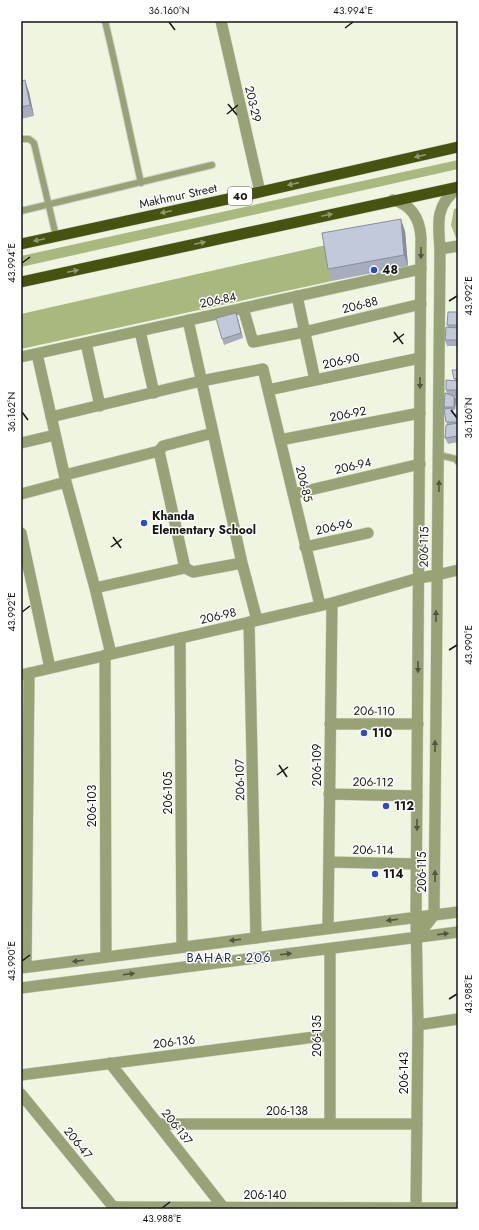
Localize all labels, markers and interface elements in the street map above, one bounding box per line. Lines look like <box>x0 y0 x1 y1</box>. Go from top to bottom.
text: 36.160°N <box>148 3 190 18</box>
text: 43.994°E <box>333 3 373 18</box>
street label: 203-29 <box>240 84 266 124</box>
one-way arrow <box>414 153 426 159</box>
street label: Makhmur Street <box>137 179 219 213</box>
one-way arrow <box>287 182 299 188</box>
road number: 40 <box>228 187 252 205</box>
one-way arrow <box>160 210 172 216</box>
one-way arrow <box>321 211 333 217</box>
one-way arrow <box>33 237 45 243</box>
one-way arrow <box>194 239 206 245</box>
text: 43.994°E <box>4 243 19 283</box>
one-way arrow <box>418 247 424 260</box>
place label: 48 <box>382 261 398 279</box>
marker: 48 <box>369 265 379 275</box>
one-way arrow <box>67 267 79 273</box>
text: 43.992°E <box>461 276 476 316</box>
street label: 206-84 <box>198 287 238 313</box>
street label: 206-88 <box>340 292 380 318</box>
street label: 206-90 <box>321 348 361 374</box>
one-way arrow <box>417 377 423 390</box>
text: 36.162°N <box>4 392 19 432</box>
text: 36.160°N <box>461 397 476 439</box>
street label: 206-92 <box>328 402 368 426</box>
street label: 206-94 <box>333 453 373 479</box>
street label: 206-85 <box>291 464 317 504</box>
one-way arrow <box>435 480 442 492</box>
place label: Khanda Elementary School <box>152 507 256 539</box>
street label: 206-96 <box>314 514 354 540</box>
marker: Khanda Elementary School <box>139 518 149 528</box>
street label: 206-115 <box>415 526 433 568</box>
text: 43.992°E <box>4 592 19 632</box>
street label: 206-98 <box>198 603 238 629</box>
one-way arrow <box>433 610 440 622</box>
text: 43.990°E <box>461 625 476 665</box>
one-way arrow <box>415 661 421 674</box>
street label: 206-110 <box>353 702 395 720</box>
place label: 110 <box>372 724 392 742</box>
marker: 110 <box>359 728 369 738</box>
one-way arrow <box>432 740 439 752</box>
street label: 206-109 <box>308 743 326 786</box>
street label: 206-107 <box>231 758 249 801</box>
street label: 206-105 <box>159 771 177 814</box>
street label: 206-112 <box>352 773 394 791</box>
street label: 206-103 <box>83 784 101 827</box>
place label: 112 <box>394 797 414 815</box>
marker: 112 <box>381 801 391 811</box>
one-way arrow <box>414 819 420 832</box>
street label: 206-114 <box>352 841 394 859</box>
street label: 206-115 <box>413 851 431 893</box>
place label: 114 <box>383 865 404 883</box>
marker: 114 <box>370 869 380 879</box>
one-way arrow <box>431 870 438 882</box>
one-way arrow <box>385 917 398 923</box>
one-way arrow <box>437 931 449 938</box>
one-way arrow <box>229 937 241 944</box>
text: 43.990°E <box>4 941 19 981</box>
district label: BAHAR - 206 <box>186 948 272 967</box>
one-way arrow <box>280 951 292 957</box>
one-way arrow <box>72 958 84 964</box>
one-way arrow <box>123 971 135 977</box>
text: 43.988°E <box>461 974 476 1014</box>
street label: 206-135 <box>308 1015 326 1057</box>
street label: 206-136 <box>152 1030 196 1054</box>
street label: 206-143 <box>395 1051 413 1094</box>
street label: 206-138 <box>266 1102 308 1120</box>
street label: 206-137 <box>157 1105 197 1149</box>
street label: 206-47 <box>59 1123 97 1163</box>
street label: 206-140 <box>243 1186 287 1204</box>
text: 43.988°E <box>142 1211 182 1226</box>

